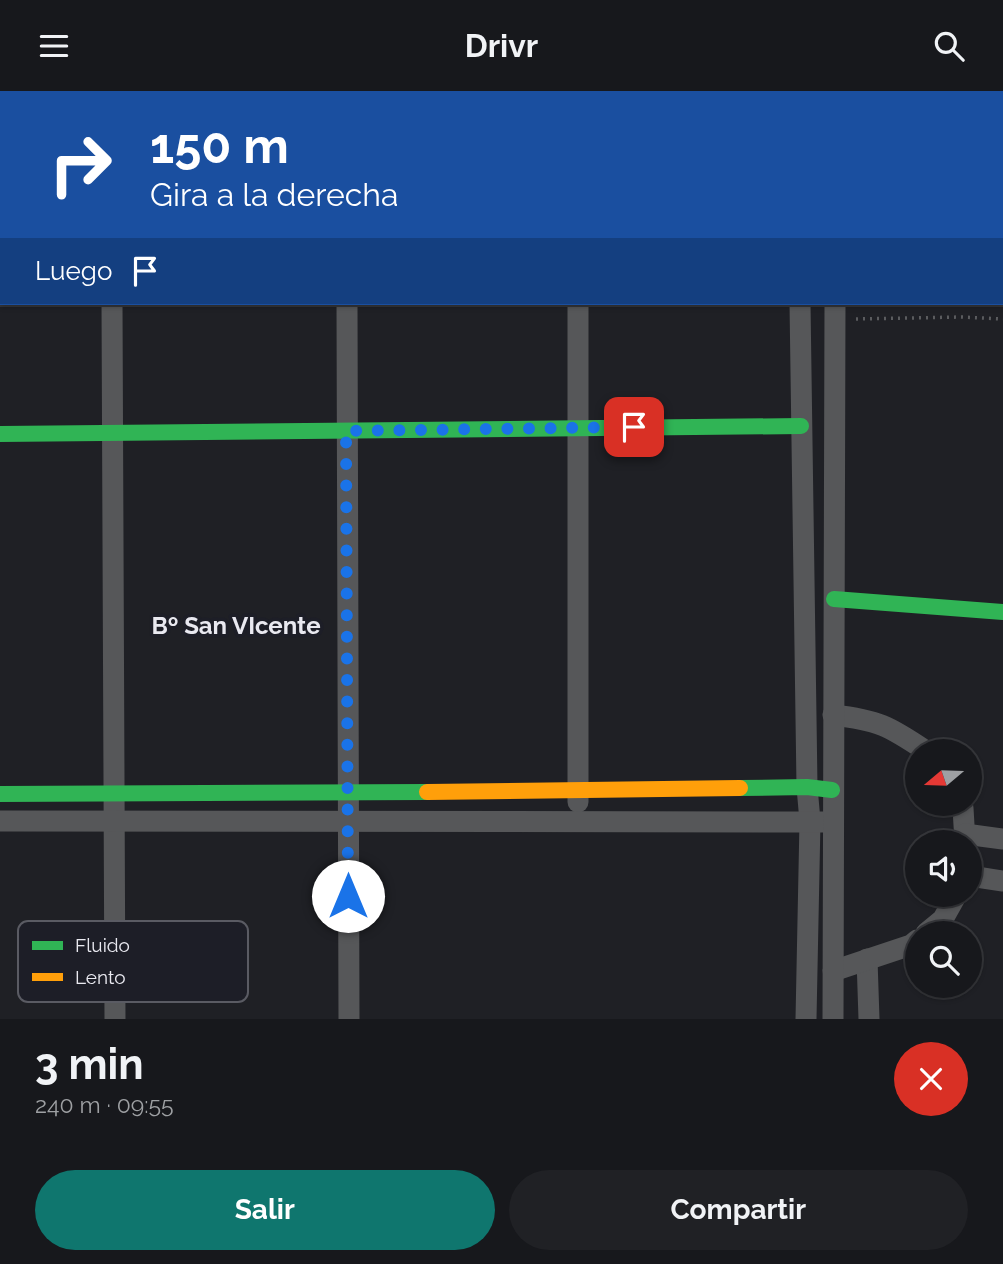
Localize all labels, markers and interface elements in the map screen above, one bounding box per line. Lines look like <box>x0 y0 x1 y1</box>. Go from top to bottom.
icon: menu <box>35 27 73 65</box>
text: Drivr <box>465 27 538 64</box>
icon: search <box>930 27 968 65</box>
text: 150 m <box>150 117 289 174</box>
icon: right <box>35 119 126 210</box>
text: Gira a la derecha <box>150 176 398 213</box>
icon: arrive <box>126 252 164 290</box>
text: Luego <box>35 256 112 286</box>
pin <box>604 397 664 457</box>
icon: arrive <box>615 408 653 446</box>
district label: Bº San VIcente <box>151 611 321 640</box>
north arrow <box>905 739 982 815</box>
map controls <box>905 739 982 998</box>
button: sound <box>905 830 982 907</box>
position arrow <box>311 859 385 933</box>
legend <box>18 921 248 1002</box>
button: search <box>905 921 982 998</box>
text: Fluido <box>75 934 130 956</box>
text: Lento <box>75 966 126 988</box>
text: 3 min <box>35 1040 144 1089</box>
button: close <box>894 1042 968 1116</box>
text: 240 m · 09:55 <box>35 1091 174 1118</box>
button: Salir <box>35 1170 495 1250</box>
button: Compartir <box>509 1170 968 1250</box>

